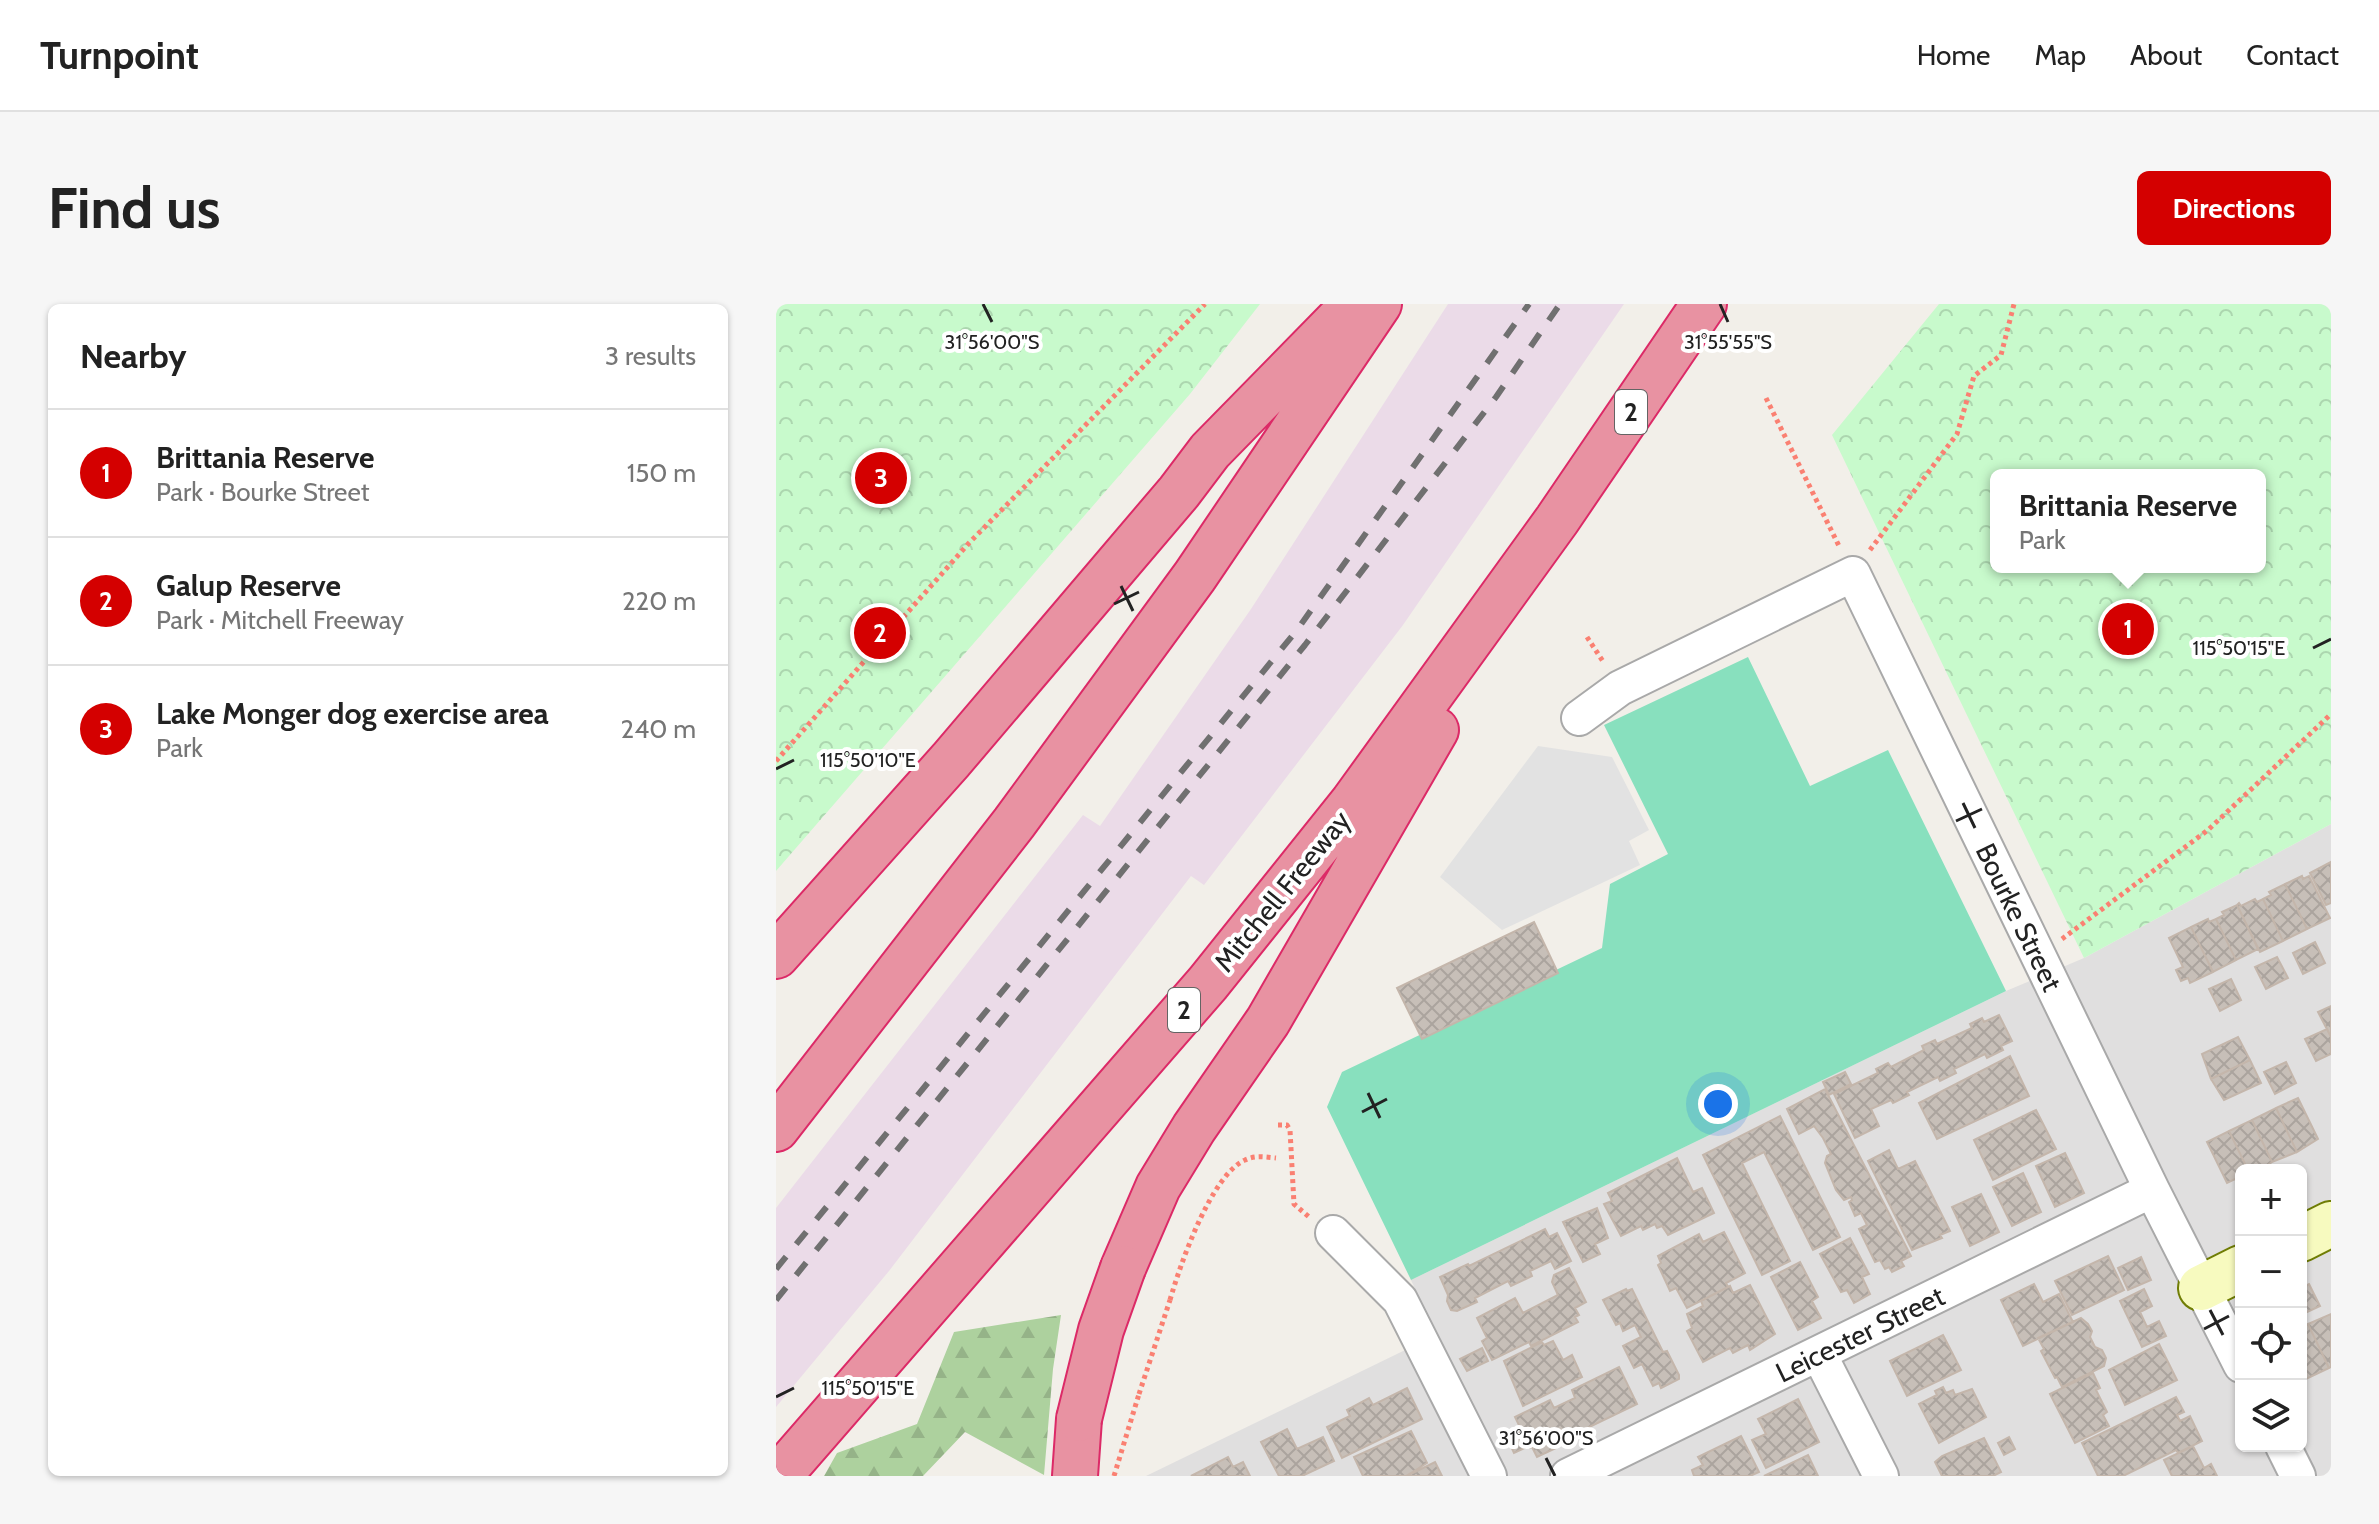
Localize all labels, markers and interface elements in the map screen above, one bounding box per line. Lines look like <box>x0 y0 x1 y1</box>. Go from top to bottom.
text: Turnpoint <box>40 32 199 79</box>
text: Home <box>1917 38 1990 72</box>
text: Map <box>2034 38 2086 72</box>
text: About <box>2130 38 2202 72</box>
text: Contact <box>2246 38 2339 72</box>
button: Directions <box>2137 171 2331 245</box>
text: Find us <box>48 174 221 242</box>
text: 31°56'00"S <box>945 330 1040 354</box>
text: 31°55'55"S <box>1684 330 1772 354</box>
text: Nearby <box>80 335 187 377</box>
text: 3 results <box>605 340 696 372</box>
road number: 2 <box>1615 390 1647 434</box>
text: Brittania Reserve <box>156 439 375 476</box>
pin: 3 <box>855 448 907 508</box>
text: 1 <box>101 457 111 489</box>
text: 150 m <box>627 457 696 489</box>
popup <box>1990 469 2266 573</box>
text: Park · Bourke Street <box>156 476 369 508</box>
text: Brittania Reserve <box>2019 487 2237 524</box>
text: Park <box>2019 524 2066 556</box>
text: Galup Reserve <box>156 567 341 604</box>
text: 2 <box>99 585 113 617</box>
text: 220 m <box>622 585 696 617</box>
pin: 1 <box>2102 599 2154 659</box>
pin: 2 <box>854 603 906 663</box>
text: Park · Mitchell Freeway <box>156 604 404 636</box>
text: 115°50'15"E <box>2193 636 2285 660</box>
text: Lake Monger dog exercise area <box>156 695 549 732</box>
text: 3 <box>99 713 113 745</box>
text: 240 m <box>621 713 696 745</box>
text: Park <box>156 732 203 764</box>
text: 115°50'10"E <box>820 748 916 772</box>
street label: Mitchell Freeway <box>1207 804 1357 978</box>
street label: Bourke Street <box>1969 838 2069 996</box>
road number: 2 <box>1168 988 1200 1032</box>
your location <box>1698 1084 1738 1124</box>
map controls <box>2235 1164 2307 1452</box>
button: + <box>2235 1164 2307 1236</box>
button: − <box>2235 1236 2307 1308</box>
street label: Leicester Street <box>1770 1279 1950 1389</box>
button: locate <box>2235 1308 2307 1380</box>
text: 115°50'15"E <box>822 1376 914 1400</box>
button: layers <box>2235 1380 2307 1452</box>
text: 31°56'00"S <box>1499 1426 1594 1450</box>

